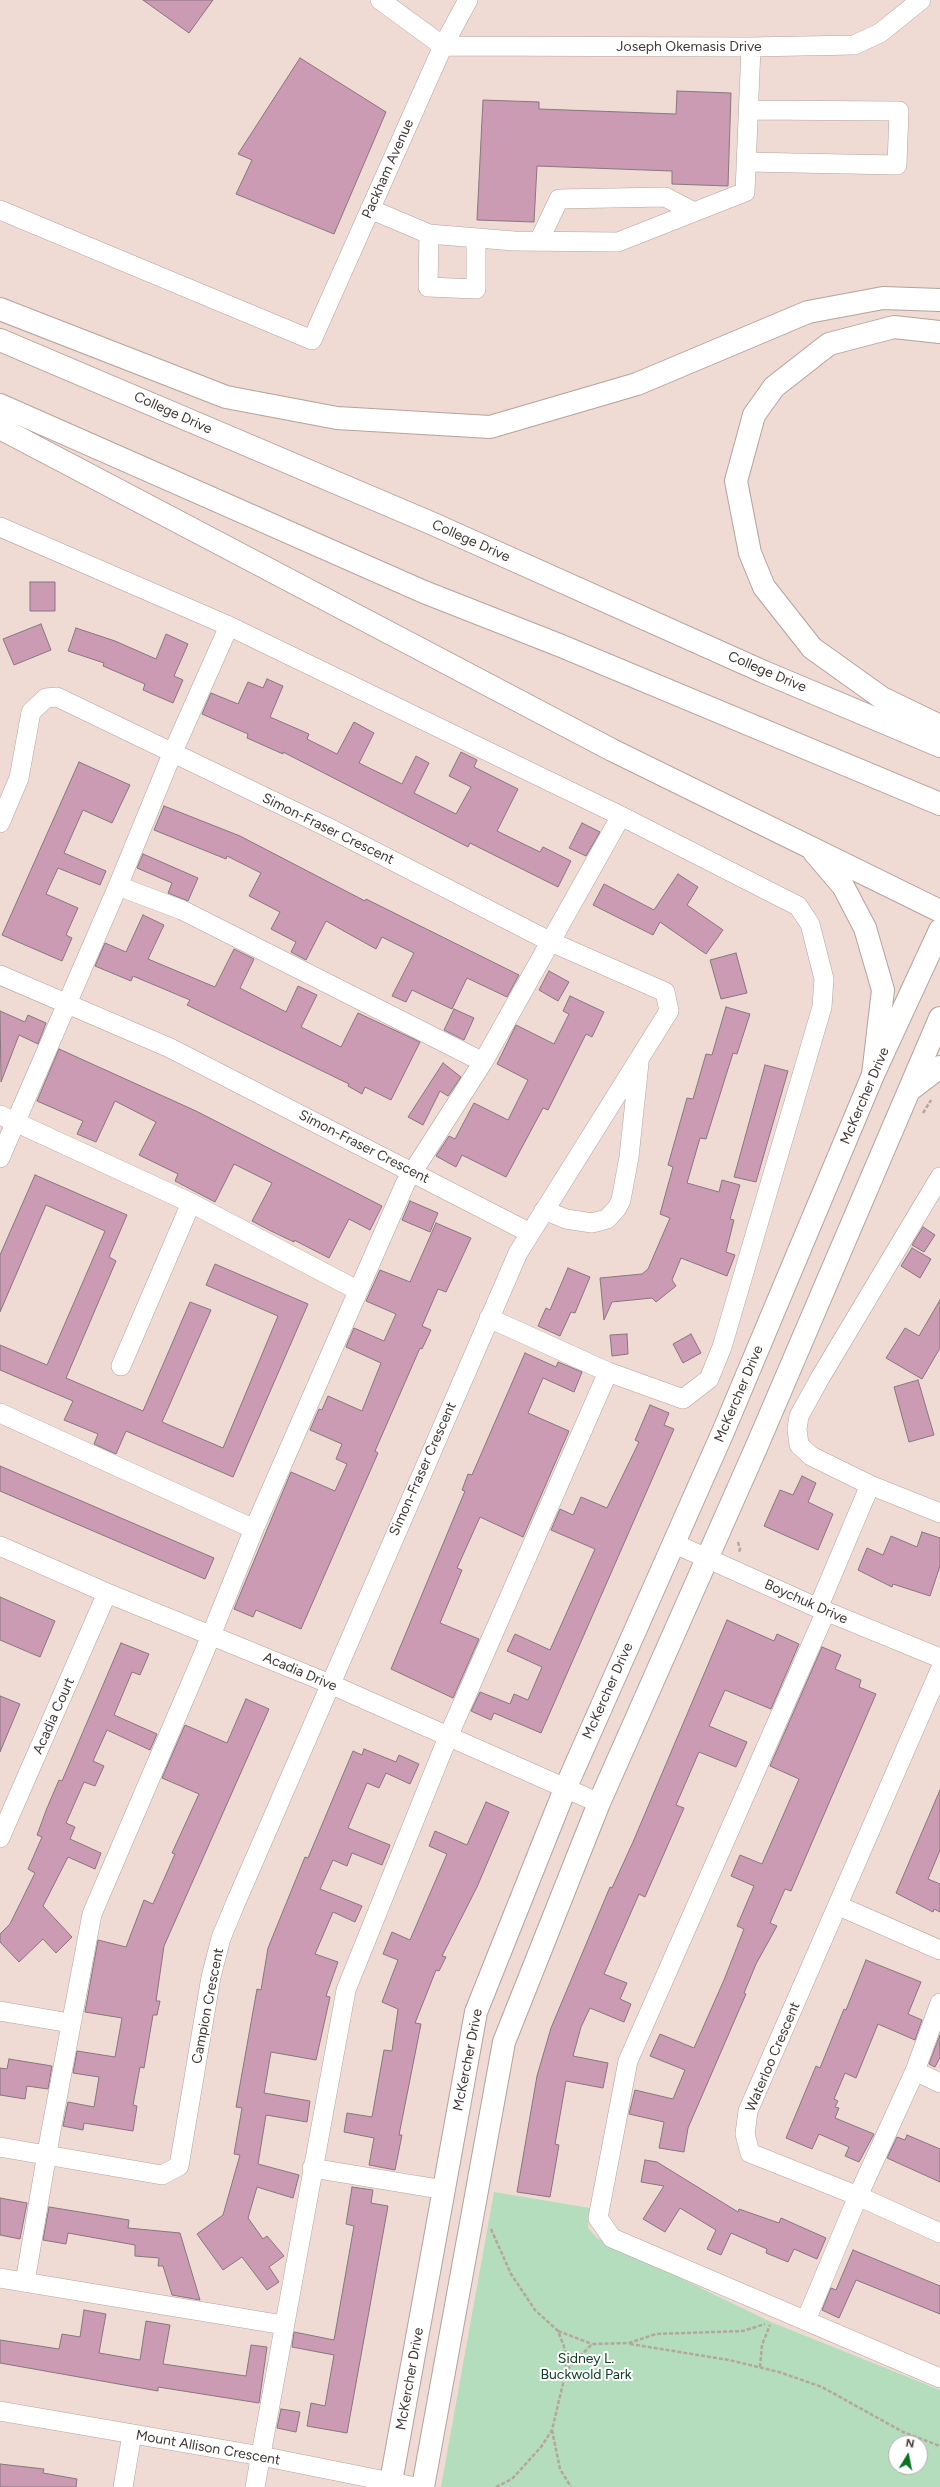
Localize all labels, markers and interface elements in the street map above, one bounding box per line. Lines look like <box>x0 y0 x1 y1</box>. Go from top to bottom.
street label: Joseph Okemasis Drive <box>616 39 762 55</box>
street label: Packham Avenue <box>359 117 417 221</box>
street label: College Drive <box>131 388 215 438</box>
street label: College Drive <box>429 516 513 566</box>
street label: College Drive <box>725 648 809 696</box>
street label: Simon-Fraser Crescent <box>259 790 397 868</box>
street label: McKercher Drive <box>837 1045 893 1147</box>
street label: Simon-Fraser Crescent <box>296 1107 432 1187</box>
street label: McKercher Drive <box>711 1343 767 1445</box>
street label: Simon-Fraser Crescent <box>386 1400 460 1538</box>
street label: Boychuk Drive <box>762 1576 850 1628</box>
street label: McKercher Drive <box>579 1640 637 1742</box>
street label: Acadia Drive <box>261 1649 339 1695</box>
street label: Acadia Court <box>30 1675 78 1757</box>
street label: Campion Crescent <box>189 1947 227 2065</box>
street label: Waterloo Crescent <box>742 2000 804 2114</box>
street label: McKercher Drive <box>450 2007 486 2113</box>
street label: McKercher Drive <box>393 2326 427 2432</box>
park label: Sidney L. Buckwold Park <box>540 2351 632 2384</box>
street label: Mount Allison Crescent <box>134 2427 282 2469</box>
north arrow <box>888 2435 928 2475</box>
text: N <box>905 2437 915 2451</box>

